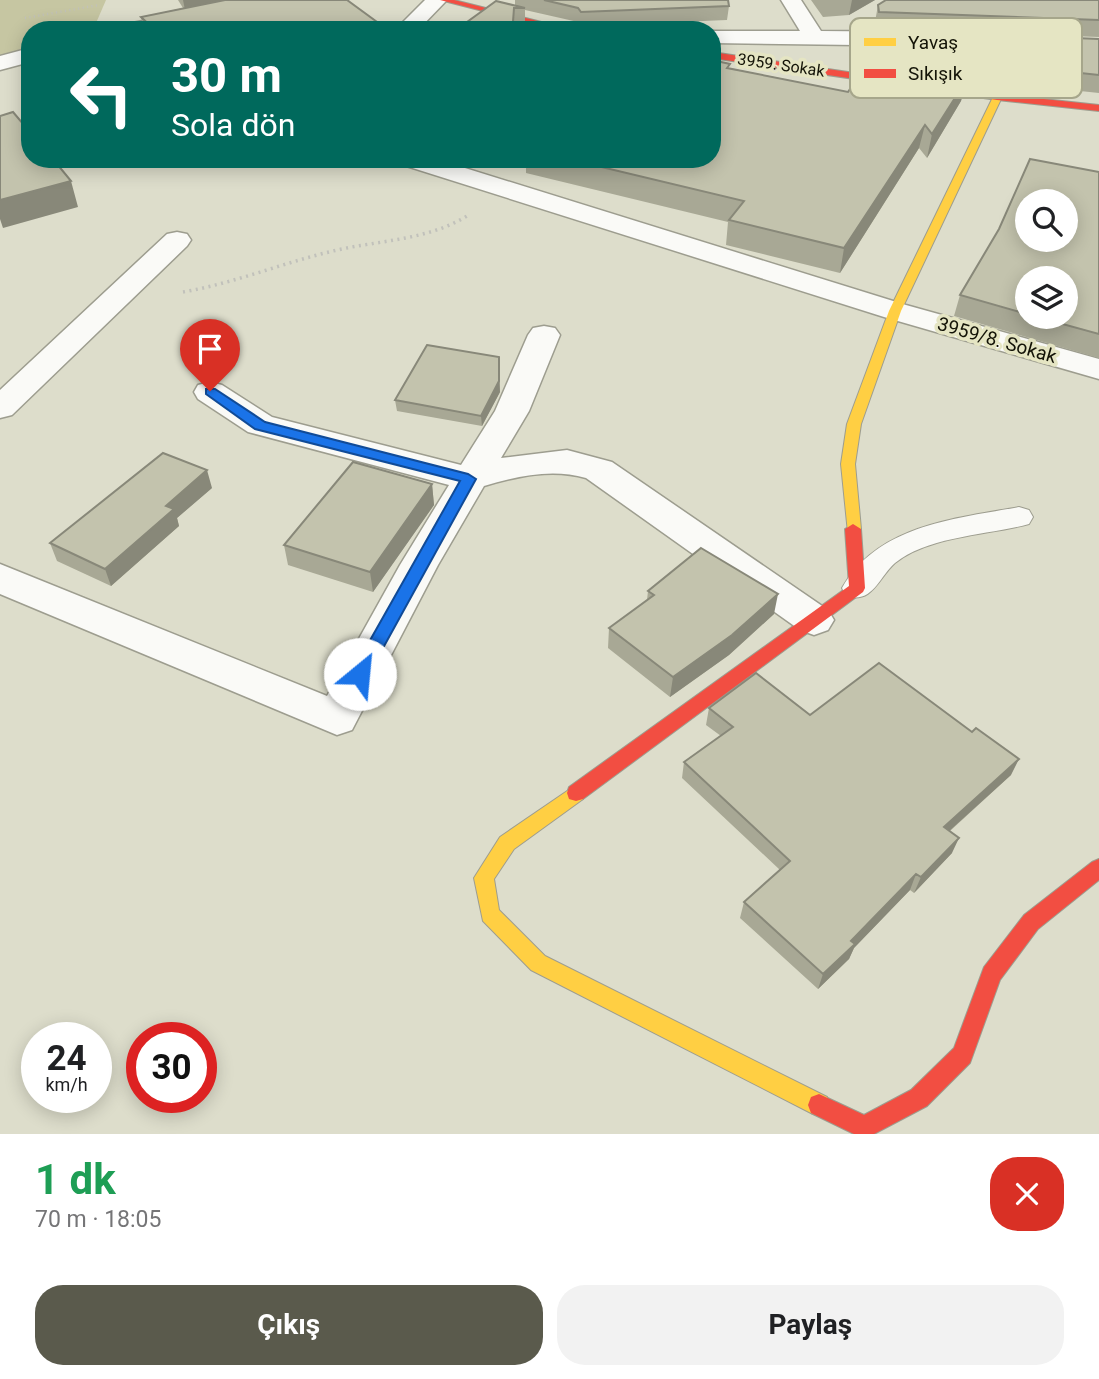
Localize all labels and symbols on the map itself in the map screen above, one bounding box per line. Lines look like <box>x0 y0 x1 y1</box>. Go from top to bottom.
legend <box>850 18 1082 98</box>
text: Yavaş <box>908 31 958 54</box>
street label: 3959. Sokak <box>736 49 827 81</box>
text: Sıkışık <box>908 62 963 85</box>
street label: 3959/8. Sokak <box>935 312 1059 368</box>
pin <box>180 319 240 391</box>
position arrow <box>323 637 397 711</box>
speed limit sign: 30 <box>126 1022 217 1113</box>

